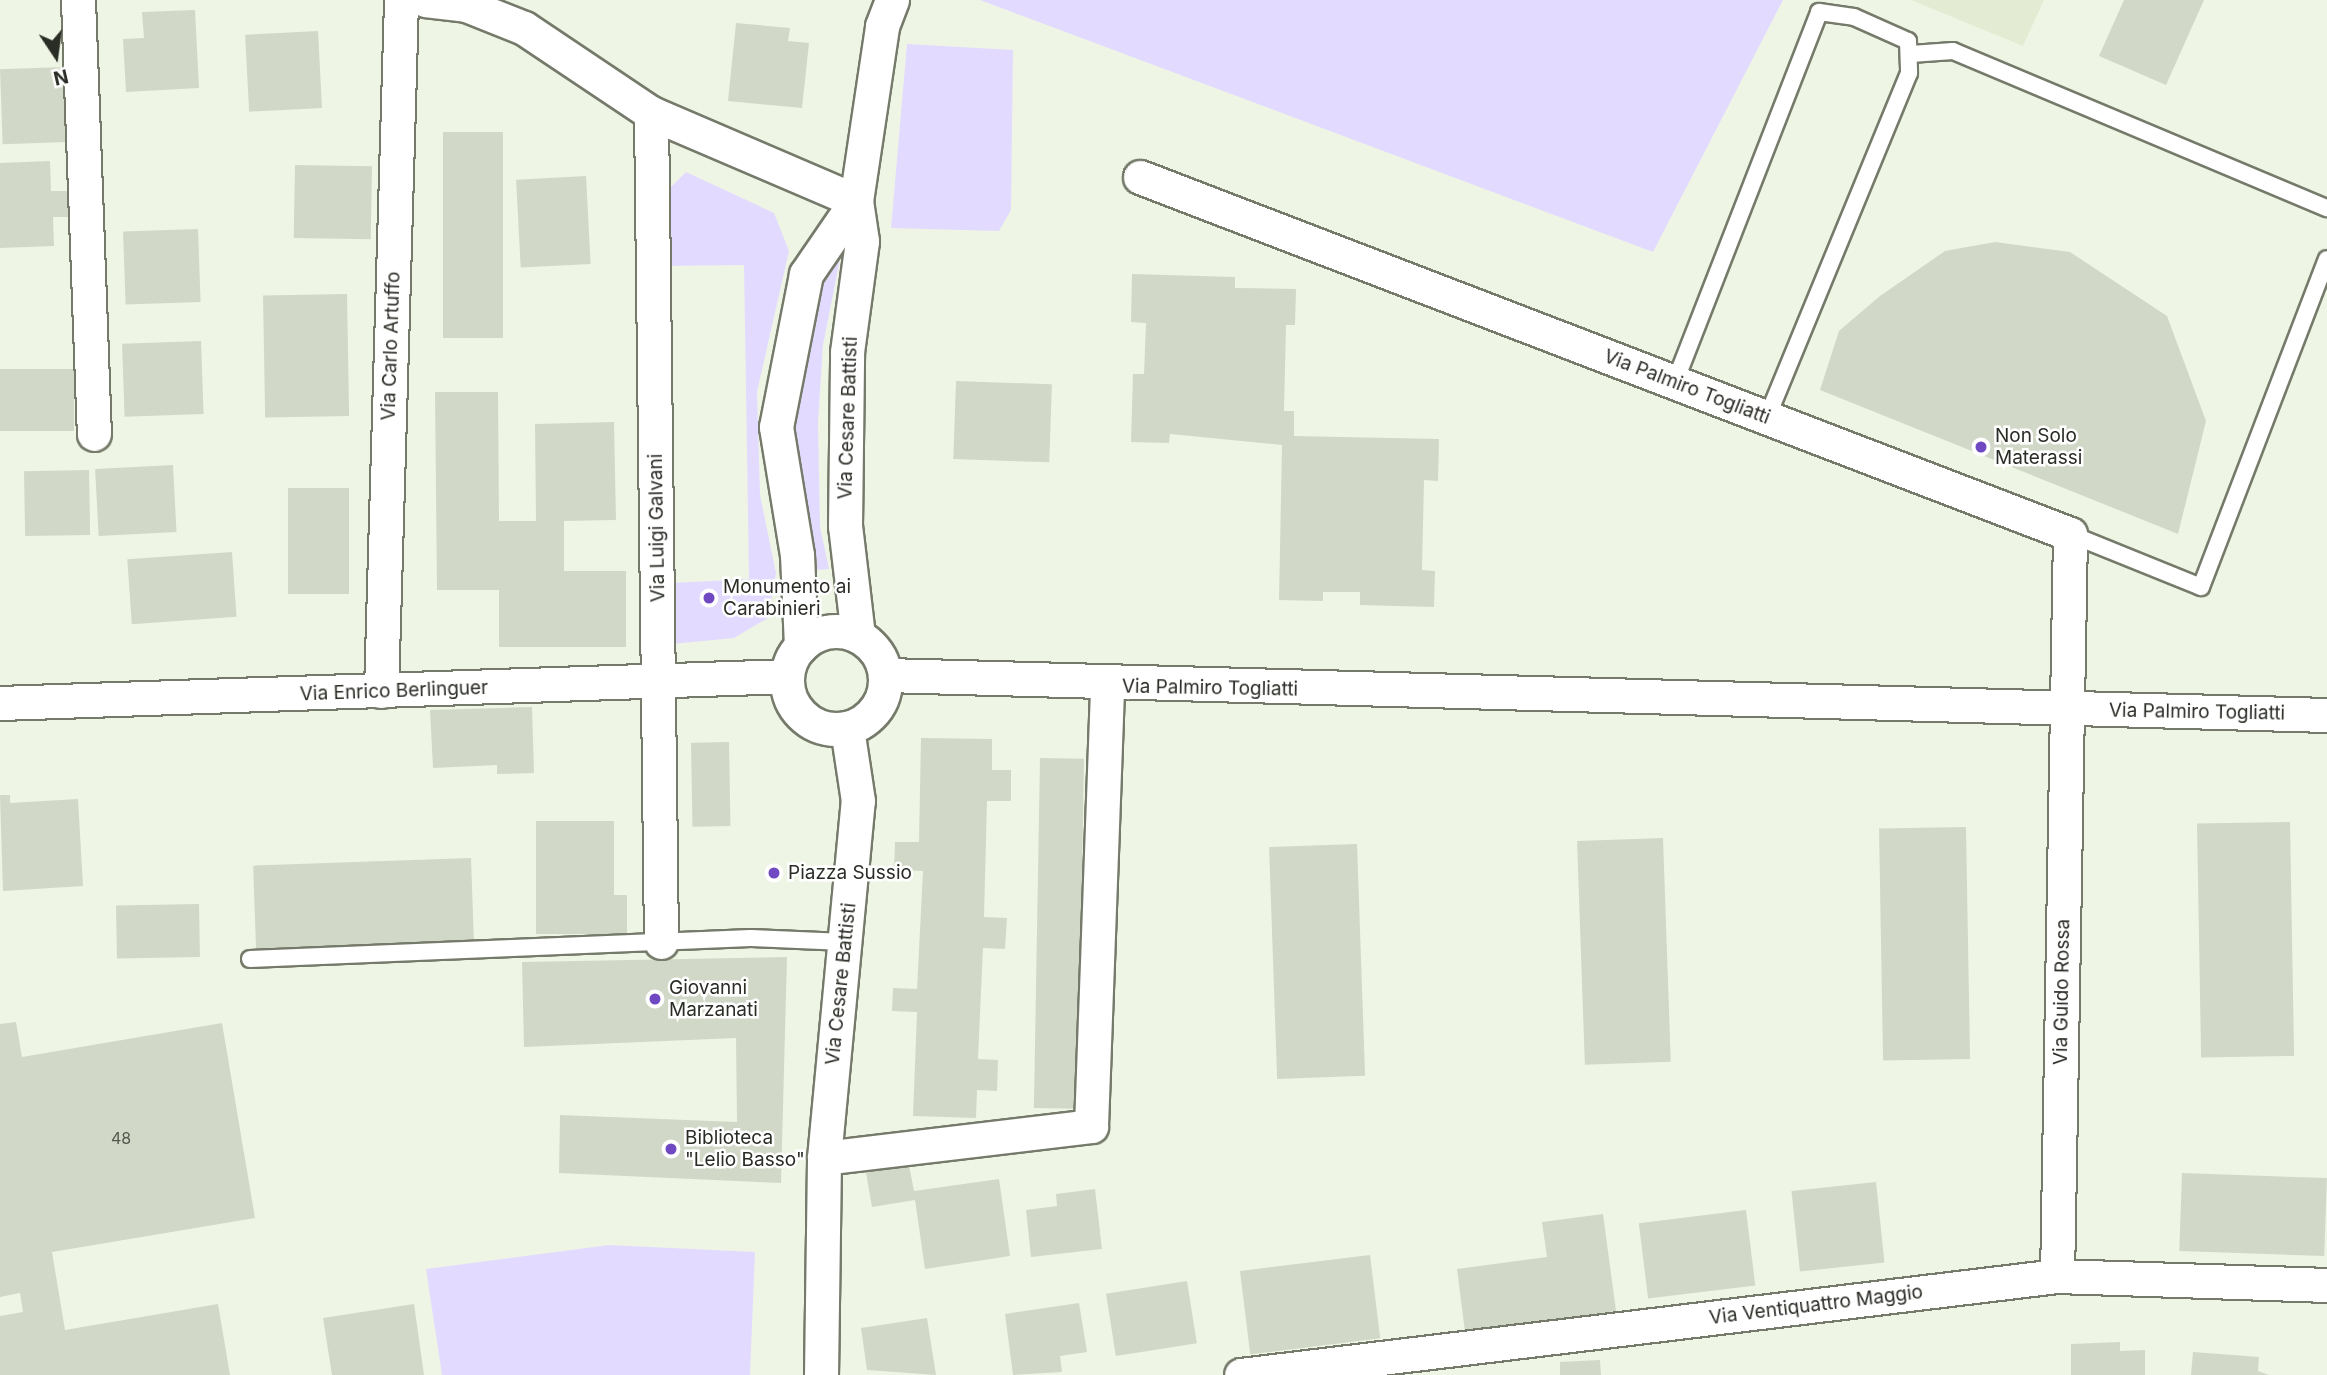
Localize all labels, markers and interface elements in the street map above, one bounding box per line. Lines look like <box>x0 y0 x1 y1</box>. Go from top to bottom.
north arrow <box>21 21 91 91</box>
text: N <box>51 64 70 90</box>
street label: Via Carlo Artuffo <box>377 271 405 421</box>
street label: Via Cesare Battisti <box>834 336 862 500</box>
street label: Via Palmiro Togliatti <box>1601 345 1773 429</box>
place label: Non Solo Materassi <box>1995 425 2082 469</box>
marker: Non Solo Materassi <box>1973 439 1989 455</box>
street label: Via Luigi Galvani <box>644 454 670 602</box>
place label: Monumento ai Carabinieri <box>723 576 851 620</box>
marker: Monumento ai Carabinieri <box>701 590 717 606</box>
street label: Via Palmiro Togliatti <box>1122 675 1298 701</box>
street label: Via Enrico Berlinguer <box>299 676 489 706</box>
street label: Via Palmiro Togliatti <box>2109 699 2285 725</box>
place label: Piazza Sussio <box>788 862 912 884</box>
marker: Piazza Sussio <box>766 865 782 881</box>
street label: Via Cesare Battisti <box>821 902 861 1066</box>
street label: Via Guido Rossa <box>2049 919 2075 1065</box>
place label: Giovanni Marzanati <box>669 977 758 1021</box>
marker: Giovanni Marzanati <box>647 991 663 1007</box>
place label: Biblioteca "Lelio Basso" <box>685 1127 805 1171</box>
house number: 48 <box>111 1128 131 1148</box>
marker: Biblioteca "Lelio Basso" <box>663 1141 679 1157</box>
street label: Via Ventiquattro Maggio <box>1708 1281 1924 1329</box>

